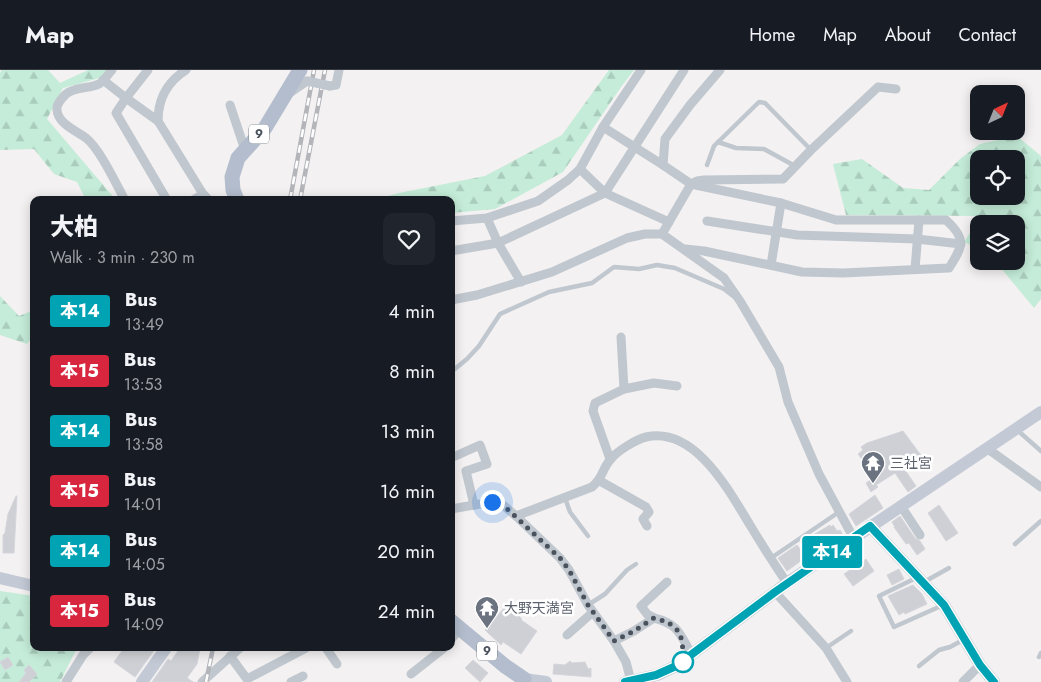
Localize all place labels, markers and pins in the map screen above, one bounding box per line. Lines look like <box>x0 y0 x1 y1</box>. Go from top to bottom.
temple icon: 三社宮 <box>860 450 886 484</box>
place label: 三社宮 <box>890 453 932 473</box>
temple icon: 大野天満宮 <box>474 595 500 629</box>
place label: 大野天満宮 <box>504 598 574 618</box>
unlabelled marker <box>672 651 694 673</box>

